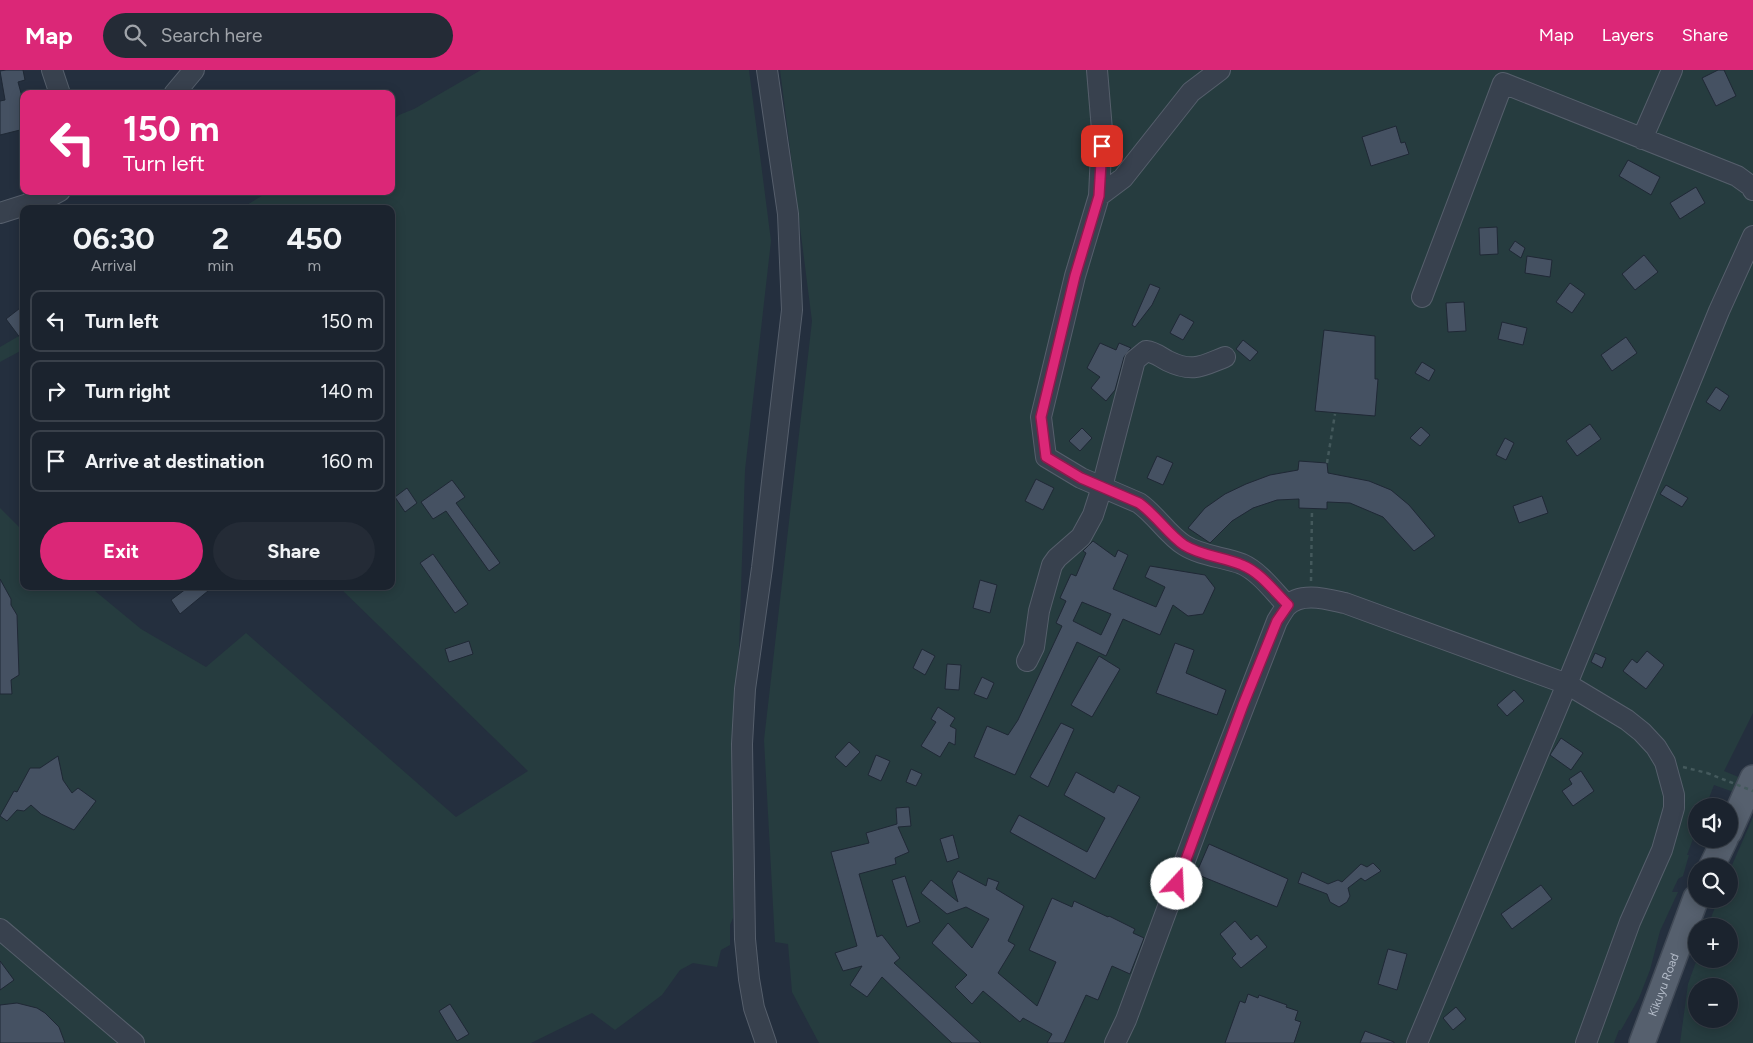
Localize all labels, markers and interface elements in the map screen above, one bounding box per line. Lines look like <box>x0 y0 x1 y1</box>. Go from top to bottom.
search box <box>103 13 453 58</box>
text: Map <box>25 21 73 50</box>
icon: search <box>121 21 149 49</box>
text: Search here <box>161 24 262 47</box>
text: Map <box>1539 24 1574 46</box>
text: Layers <box>1602 24 1654 46</box>
text: Share <box>1682 24 1728 46</box>
text: 150 m <box>123 108 220 150</box>
icon: left <box>40 110 105 175</box>
pin <box>1081 125 1123 167</box>
icon: arrive <box>1088 132 1116 160</box>
text: Turn left <box>123 150 205 177</box>
text: 06:30 <box>73 220 155 257</box>
text: 2 <box>212 220 229 257</box>
text: 450 <box>286 220 342 257</box>
text: Arrival <box>91 256 136 275</box>
text: min <box>207 256 234 275</box>
text: m <box>308 256 321 275</box>
icon: left <box>42 307 70 335</box>
text: Turn left <box>85 310 159 333</box>
text: 150 m <box>321 310 373 333</box>
icon: right <box>42 377 70 405</box>
text: Turn right <box>85 380 171 403</box>
text: 140 m <box>320 380 373 403</box>
icon: arrive <box>42 447 70 475</box>
text: Arrive at destination <box>85 450 264 473</box>
text: 160 m <box>321 450 373 473</box>
button: Exit <box>40 522 203 580</box>
button: Share <box>213 522 375 580</box>
map controls <box>1688 798 1738 1028</box>
button: sound <box>1688 798 1738 848</box>
position arrow <box>1150 857 1202 909</box>
button: search <box>1688 858 1738 908</box>
button: + <box>1688 918 1738 968</box>
street label: Kikuyu Road <box>1646 951 1682 1018</box>
button: − <box>1688 978 1738 1028</box>

